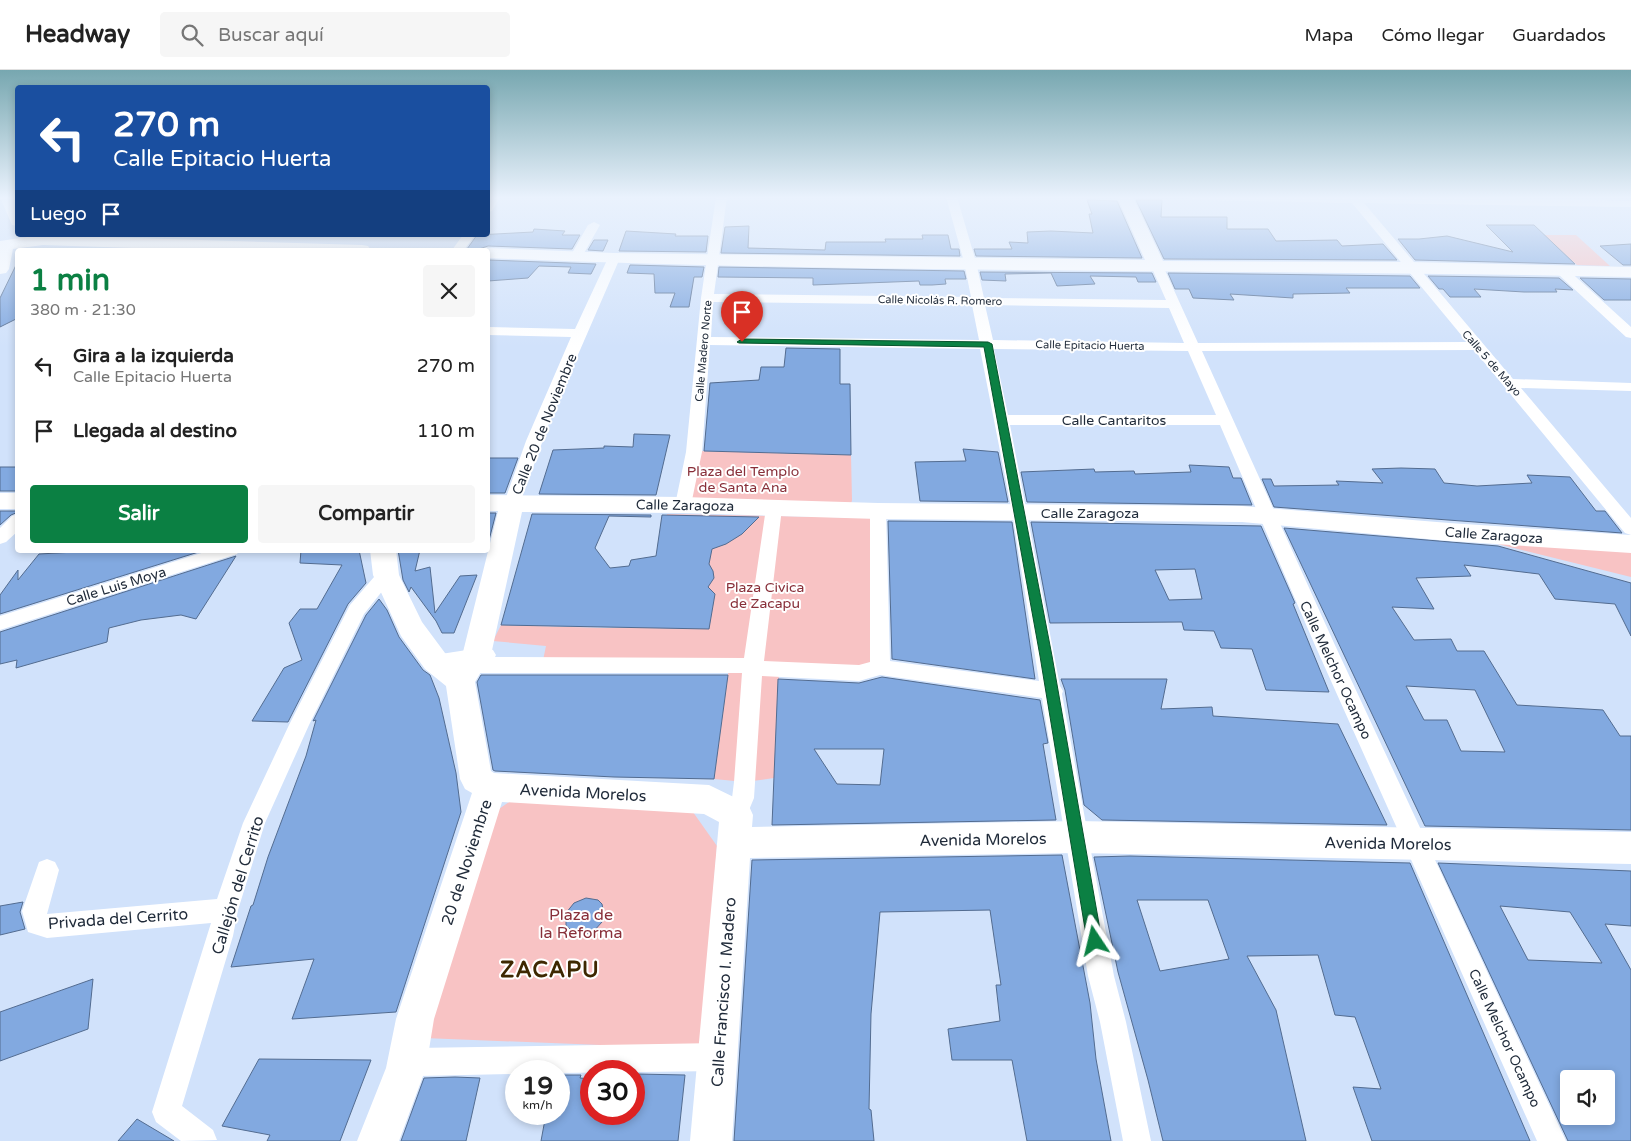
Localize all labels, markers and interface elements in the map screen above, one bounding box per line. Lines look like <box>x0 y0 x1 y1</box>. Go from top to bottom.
search box <box>160 12 510 57</box>
text: Headway <box>25 20 130 49</box>
icon: search <box>178 21 206 49</box>
text: Buscar aquí <box>218 24 324 46</box>
text: Mapa <box>1304 24 1353 46</box>
text: Cómo llegar <box>1381 24 1484 46</box>
text: Guardados <box>1512 24 1606 46</box>
text: 270 m <box>113 104 220 146</box>
icon: left <box>30 105 95 170</box>
text: Calle Epitacio Huerta <box>113 146 331 172</box>
icon: arrive <box>97 200 125 228</box>
text: Luego <box>30 203 87 225</box>
text: 1 min <box>30 262 110 299</box>
button: close <box>423 265 475 317</box>
pin <box>721 291 763 342</box>
street label: Calle Nicolás R. Romero <box>878 293 1003 308</box>
icon: arrive <box>728 298 756 326</box>
text: 380 m · 21:30 <box>30 300 136 320</box>
street label: Calle Madero Norte <box>693 300 714 402</box>
street label: Calle 5 de Mayo <box>1459 328 1524 399</box>
street label: Calle Epitacio Huerta <box>1035 338 1145 353</box>
text: Gira a la izquierda <box>73 345 234 367</box>
street label: Calle 20 de Noviembre <box>508 351 581 497</box>
icon: left <box>30 352 58 380</box>
text: 270 m <box>417 355 475 377</box>
text: Calle Epitacio Huerta <box>73 367 232 387</box>
street label: Calle Cantaritos <box>1062 412 1167 429</box>
icon: arrive <box>30 417 58 445</box>
text: Llegada al destino <box>73 420 237 442</box>
text: 110 m <box>417 420 475 442</box>
park label: Plaza del Templo de Santa Ana <box>687 463 799 496</box>
button: Salir <box>30 485 248 543</box>
button: Compartir <box>258 485 475 543</box>
street label: Calle Zaragoza <box>636 496 734 515</box>
street label: Calle Zaragoza <box>1041 505 1139 522</box>
street label: Calle Zaragoza <box>1444 524 1544 547</box>
street label: Calle Luis Moya <box>64 563 168 610</box>
park label: Plaza Civica de Zacapu <box>726 579 804 612</box>
street label: Calle Melchor Ocampo <box>1296 598 1375 742</box>
street label: Avenida Morelos <box>519 780 647 806</box>
street label: 20 de Noviembre <box>437 797 497 928</box>
street label: Callejón del Cerrito <box>207 813 269 957</box>
street label: Avenida Morelos <box>919 829 1047 851</box>
street label: Avenida Morelos <box>1324 833 1452 855</box>
street label: Calle Francisco I. Madero <box>707 897 741 1088</box>
street label: Privada del Cerrito <box>47 904 189 934</box>
park label: Plaza de la Reforma <box>540 905 622 943</box>
position arrow <box>1068 914 1120 966</box>
district label: ZACAPU <box>500 957 600 983</box>
street label: Calle Melchor Ocampo <box>1465 966 1544 1110</box>
speed limit sign: 30 <box>580 1060 645 1125</box>
map controls <box>1560 1070 1615 1125</box>
button: sound <box>1560 1070 1615 1125</box>
text: 19 <box>522 1071 553 1101</box>
text: km/h <box>522 1098 553 1112</box>

